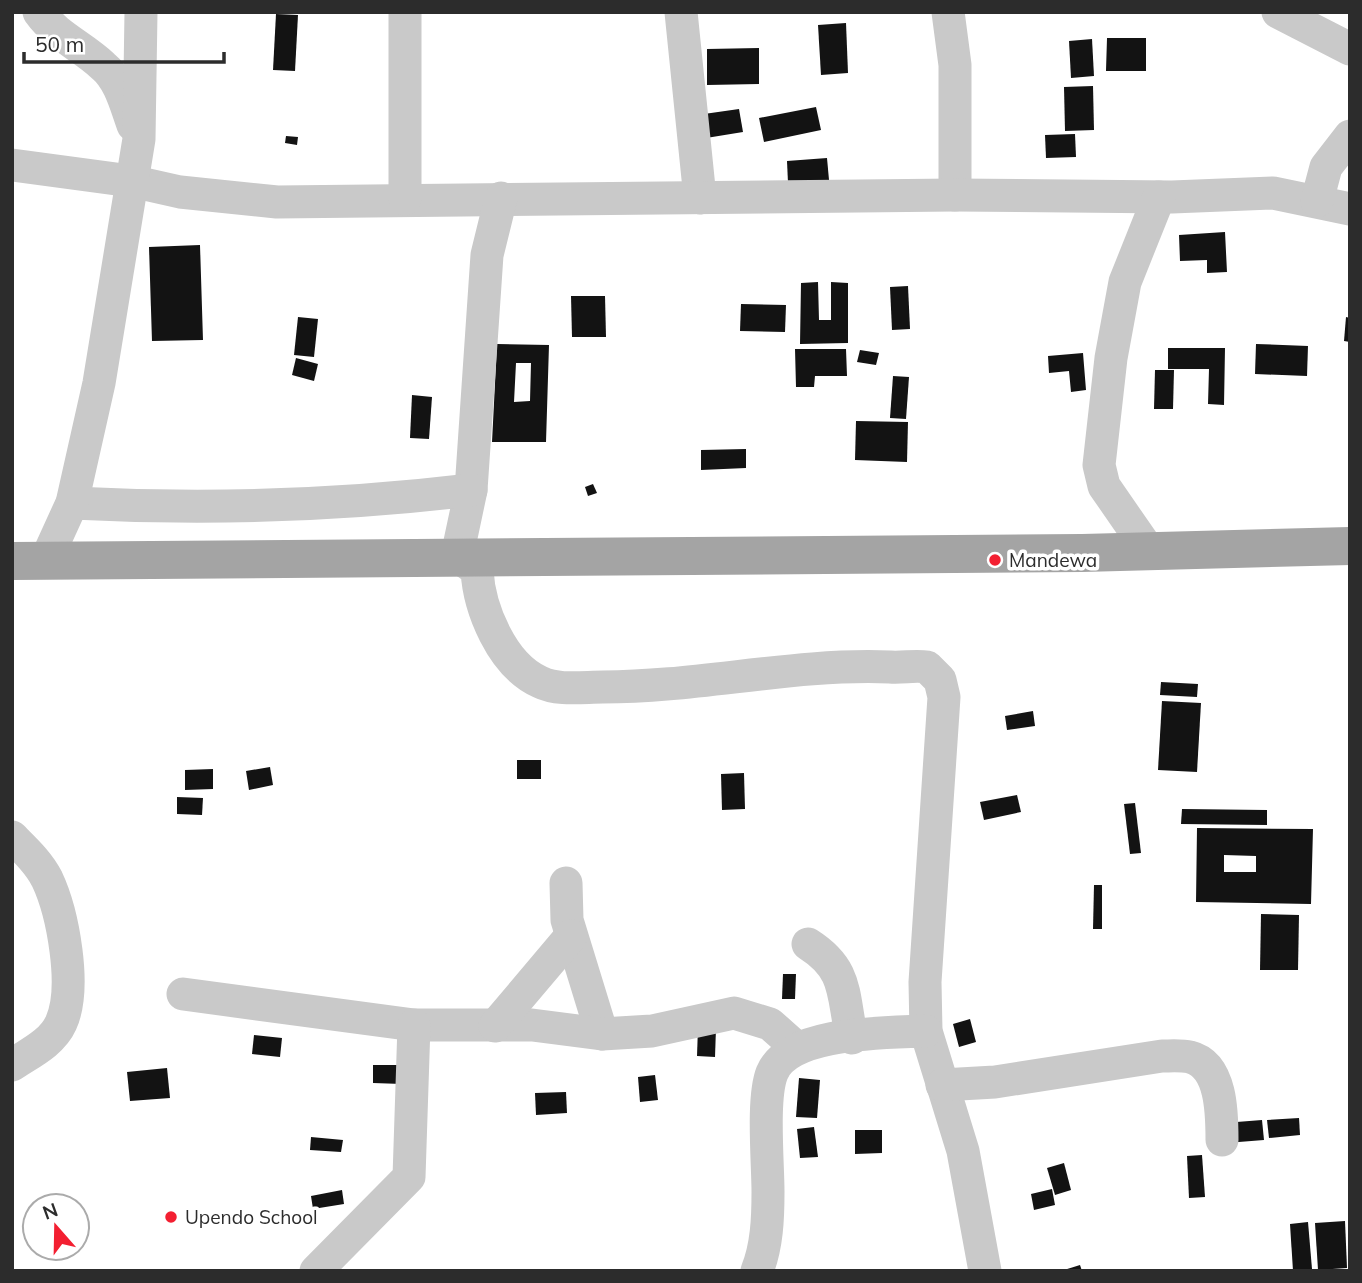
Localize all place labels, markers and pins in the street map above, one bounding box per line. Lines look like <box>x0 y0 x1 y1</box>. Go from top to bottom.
place label: Mandewa <box>1009 548 1097 572</box>
marker: Mandewa <box>987 552 1003 568</box>
place label: Upendo School <box>185 1205 318 1229</box>
marker: Upendo School <box>163 1209 179 1225</box>

